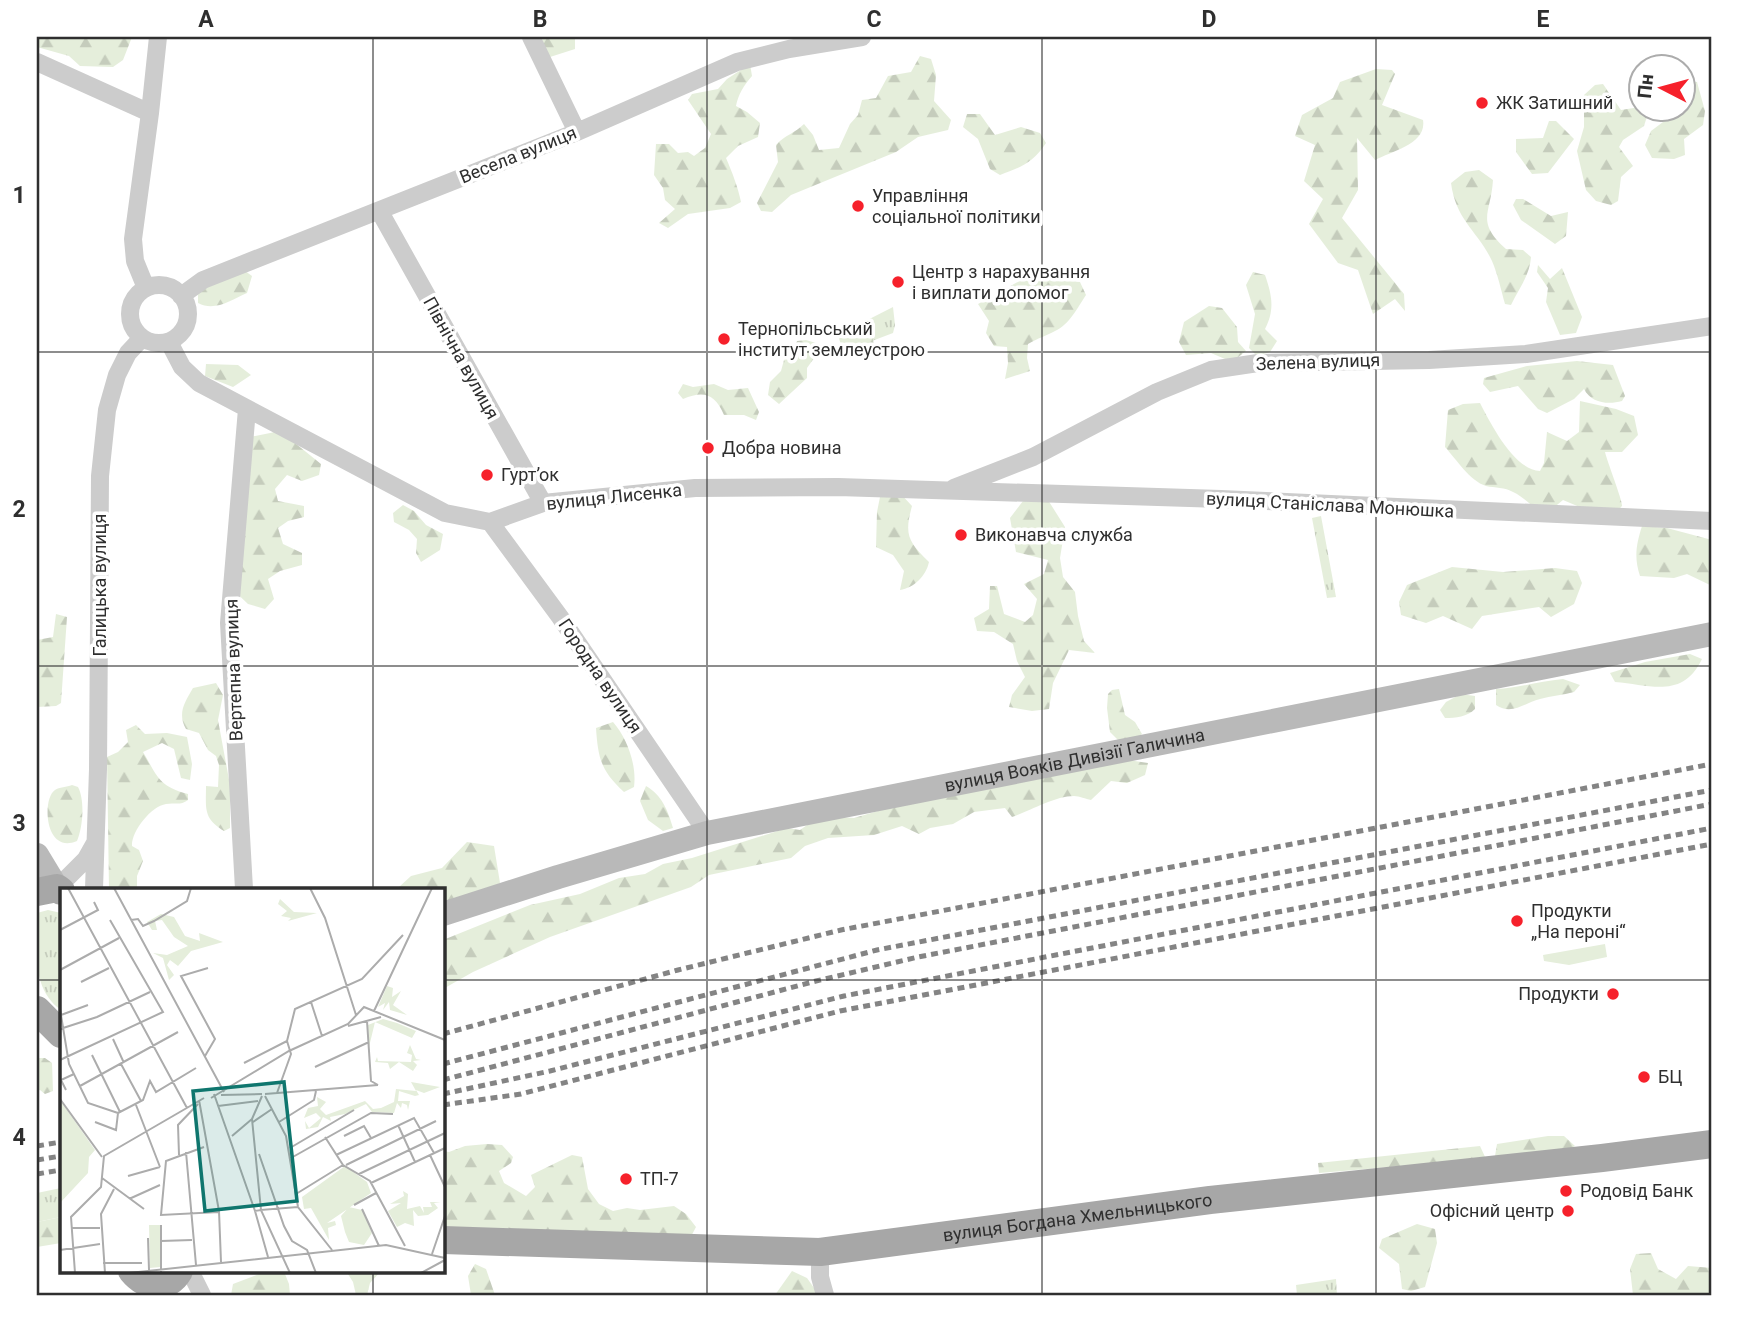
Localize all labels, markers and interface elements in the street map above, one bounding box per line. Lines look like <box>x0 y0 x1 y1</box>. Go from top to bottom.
text: A <box>198 6 214 33</box>
text: B <box>533 6 547 33</box>
text: C <box>866 6 882 33</box>
text: D <box>1202 6 1216 33</box>
text: E <box>1537 6 1550 33</box>
north arrow <box>1626 52 1696 122</box>
text: Пн <box>1633 73 1658 100</box>
place label: ЖК Затишний <box>1496 92 1613 113</box>
marker: ЖК Затишний <box>1474 95 1490 111</box>
street label: Весела вулиця <box>456 122 579 188</box>
text: 1 <box>12 182 26 209</box>
place label: Управління соціальної політики <box>872 185 1041 227</box>
marker: Управління соціальної політики <box>850 198 866 214</box>
place label: Центр з нарахування і виплати допомог <box>912 261 1090 303</box>
marker: Центр з нарахування і виплати допомог <box>890 274 906 290</box>
street label: Північна вулиця <box>419 293 504 423</box>
place label: Тернопільський інститут землеустрою <box>738 318 925 360</box>
marker: Тернопільський інститут землеустрою <box>716 331 732 347</box>
street label: Зелена вулиця <box>1255 349 1381 374</box>
place label: Добра новина <box>722 437 841 458</box>
marker: Добра новина <box>700 440 716 456</box>
place label: Гурт’ок <box>501 464 559 485</box>
marker: Гурт’ок <box>479 467 495 483</box>
street label: вулиця Лисенка <box>545 479 683 514</box>
street label: вулиця Станіслава Монюшка <box>1205 488 1455 521</box>
text: 2 <box>12 496 26 523</box>
street label: Галицька вулиця <box>89 514 110 656</box>
place label: Виконавча служба <box>975 524 1133 545</box>
marker: Виконавча служба <box>953 527 969 543</box>
street label: Вертепна вулиця <box>221 598 246 742</box>
street label: Городна вулиця <box>554 614 646 737</box>
street label: вулиця Вояків Дивізії Галичина <box>943 724 1207 796</box>
text: 3 <box>12 810 26 837</box>
inset map <box>60 888 444 1272</box>
place label: Продукти „На пероні“ <box>1531 900 1626 942</box>
marker: Продукти „На пероні“ <box>1509 913 1525 929</box>
place label: Продукти <box>1518 983 1599 1004</box>
marker: Продукти <box>1605 986 1621 1002</box>
place label: БЦ <box>1658 1066 1683 1087</box>
marker: БЦ <box>1636 1069 1652 1085</box>
text: 4 <box>12 1124 26 1151</box>
place label: ТП-7 <box>640 1168 679 1189</box>
marker: ТП-7 <box>618 1171 634 1187</box>
place label: Родовід Банк <box>1580 1180 1694 1201</box>
marker: Родовід Банк <box>1558 1183 1574 1199</box>
street label: вулиця Богдана Хмельницького <box>942 1189 1213 1246</box>
place label: Офісний центр <box>1430 1200 1554 1221</box>
marker: Офісний центр <box>1560 1203 1576 1219</box>

